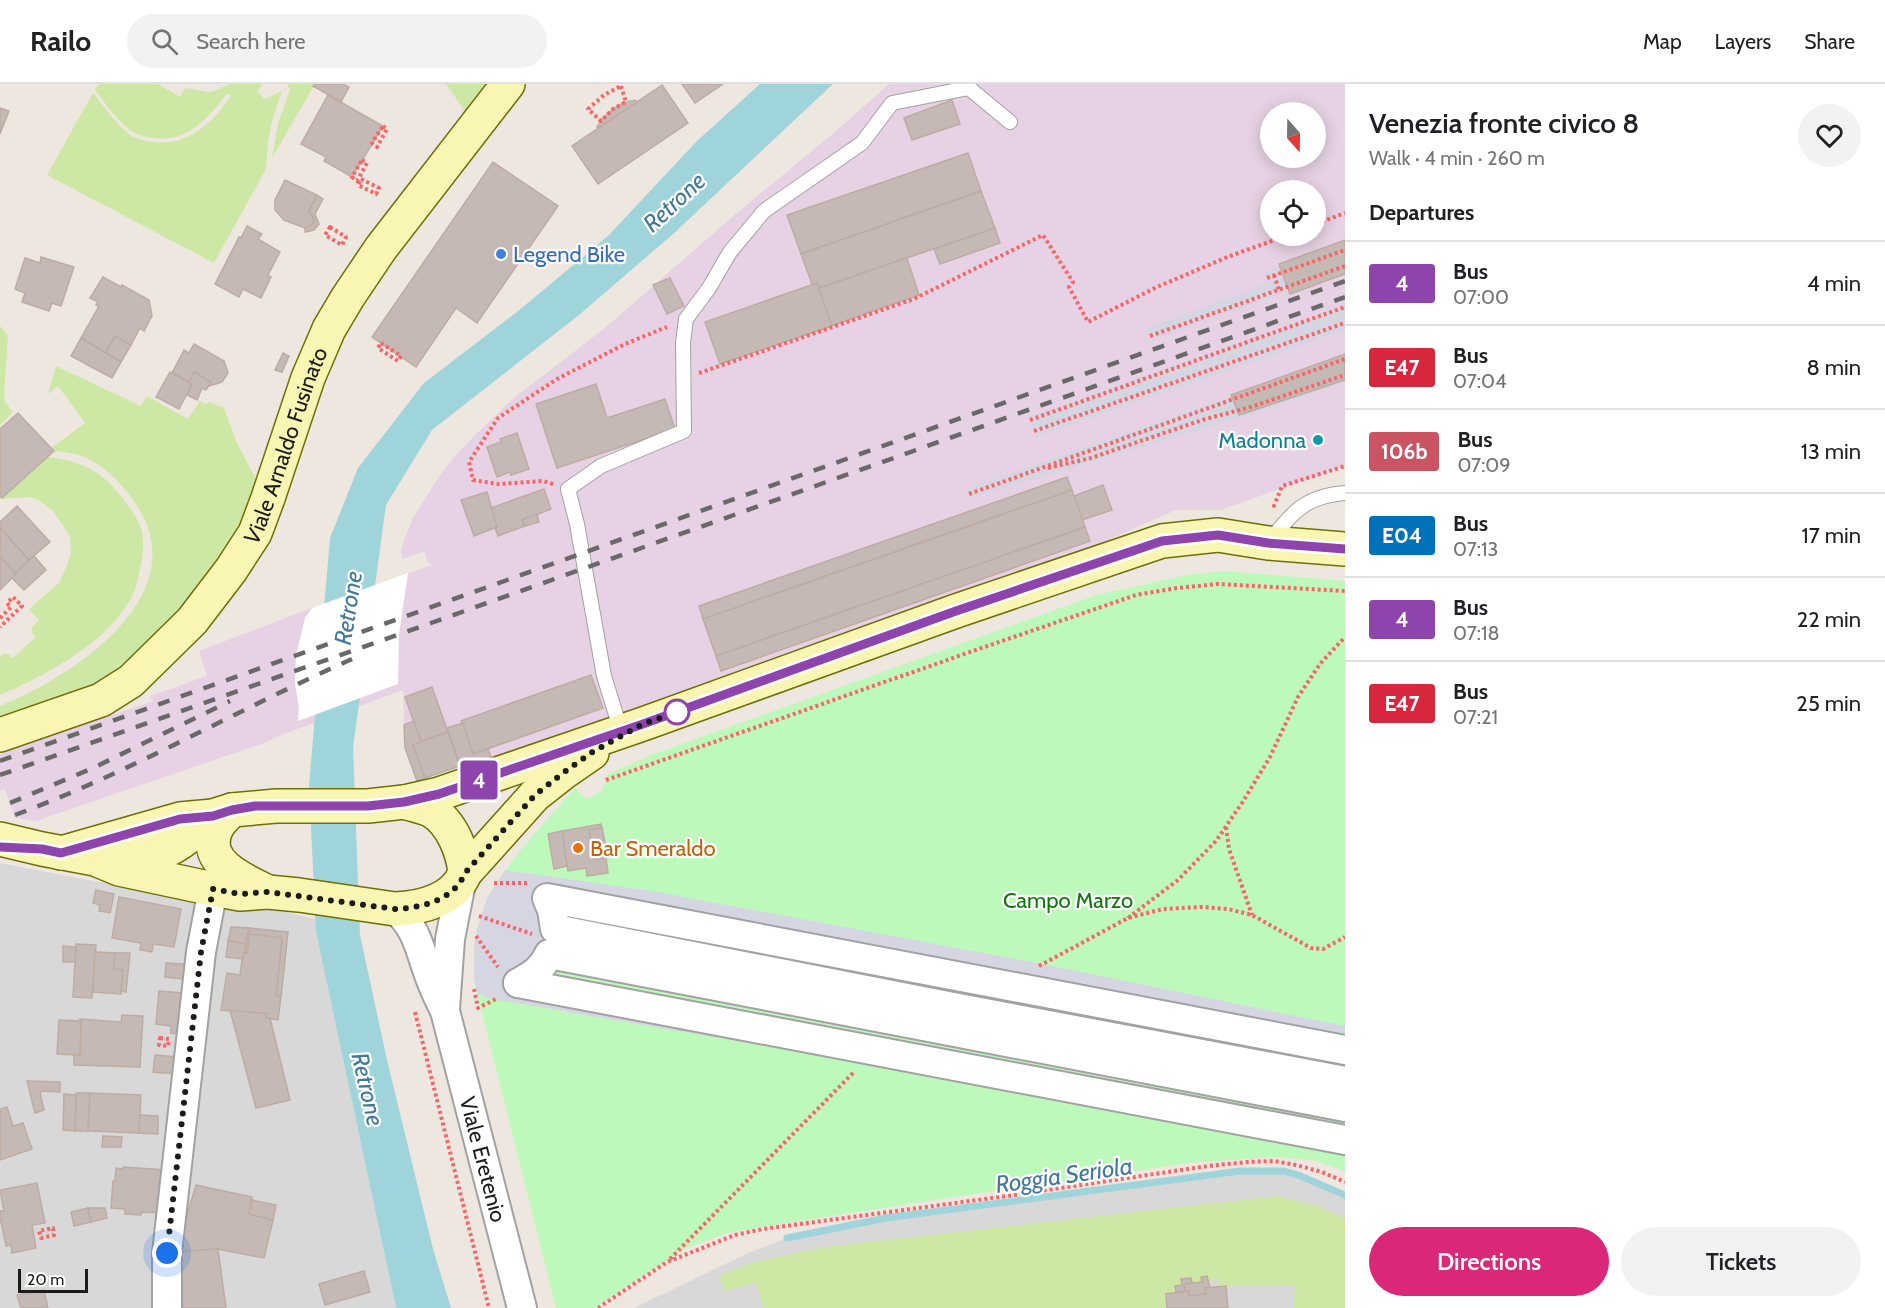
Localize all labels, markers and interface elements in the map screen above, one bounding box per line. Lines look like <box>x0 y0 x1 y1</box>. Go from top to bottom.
search box <box>127 14 547 68</box>
text: Railo <box>30 24 91 58</box>
icon: search <box>148 25 181 58</box>
text: Search here <box>196 28 306 55</box>
text: Map <box>1643 29 1682 54</box>
text: Layers <box>1715 29 1771 54</box>
text: Share <box>1804 29 1855 54</box>
north arrow <box>1260 102 1326 168</box>
map controls <box>1260 102 1326 246</box>
button: heart <box>1798 104 1861 167</box>
text: Venezia fronte civico 8 <box>1369 106 1639 140</box>
text: Walk · 4 min · 260 m <box>1369 146 1545 170</box>
water label: Retrone <box>637 166 711 238</box>
button: locate <box>1260 180 1326 246</box>
text: Departures <box>1369 199 1474 226</box>
place label: Legend Bike <box>513 241 625 268</box>
marker: Legend Bike <box>494 247 508 261</box>
text: Bus <box>1453 258 1488 285</box>
text: 4 min <box>1807 270 1861 297</box>
text: 4 <box>1395 271 1409 296</box>
text: 07:00 <box>1453 285 1509 309</box>
text: Bus <box>1453 342 1488 369</box>
street label: Viale Arnaldo Fusinato <box>238 343 333 549</box>
text: 8 min <box>1806 354 1861 381</box>
text: E47 <box>1384 355 1420 380</box>
text: 07:04 <box>1453 369 1506 393</box>
text: Bus <box>1457 426 1492 453</box>
place label: Madonna <box>1218 427 1306 454</box>
marker: Madonna <box>1311 433 1325 447</box>
text: 13 min <box>1801 438 1861 465</box>
text: 106b <box>1381 439 1427 464</box>
text: 07:09 <box>1457 453 1511 477</box>
text: Bus <box>1453 510 1488 537</box>
text: 17 min <box>1802 522 1861 549</box>
text: E04 <box>1382 523 1422 548</box>
text: 07:13 <box>1453 537 1498 561</box>
water label: Retrone <box>328 569 368 647</box>
text: Bus <box>1453 594 1488 621</box>
text: 22 min <box>1797 606 1861 633</box>
text: 4 <box>1395 607 1409 632</box>
text: 07:18 <box>1453 621 1500 645</box>
text: Bus <box>1453 678 1488 705</box>
text: 25 min <box>1796 690 1861 717</box>
text: E47 <box>1384 691 1420 716</box>
unlabelled marker <box>664 699 690 725</box>
text: 07:21 <box>1453 705 1498 729</box>
line badge: 4 <box>460 760 498 800</box>
text: 4 <box>472 768 486 793</box>
place label: Bar Smeraldo <box>590 835 716 862</box>
marker: Bar Smeraldo <box>571 841 585 855</box>
park label: Campo Marzo <box>1003 887 1133 914</box>
water label: Retrone <box>346 1050 390 1128</box>
street label: Viale Eretenio <box>454 1094 513 1225</box>
water label: Roggia Seriola <box>994 1151 1134 1199</box>
button: Directions <box>1369 1227 1609 1296</box>
button: Tickets <box>1621 1227 1861 1296</box>
your location <box>152 1238 182 1268</box>
scale bar <box>18 1266 88 1294</box>
text: 20 m <box>27 1270 64 1289</box>

